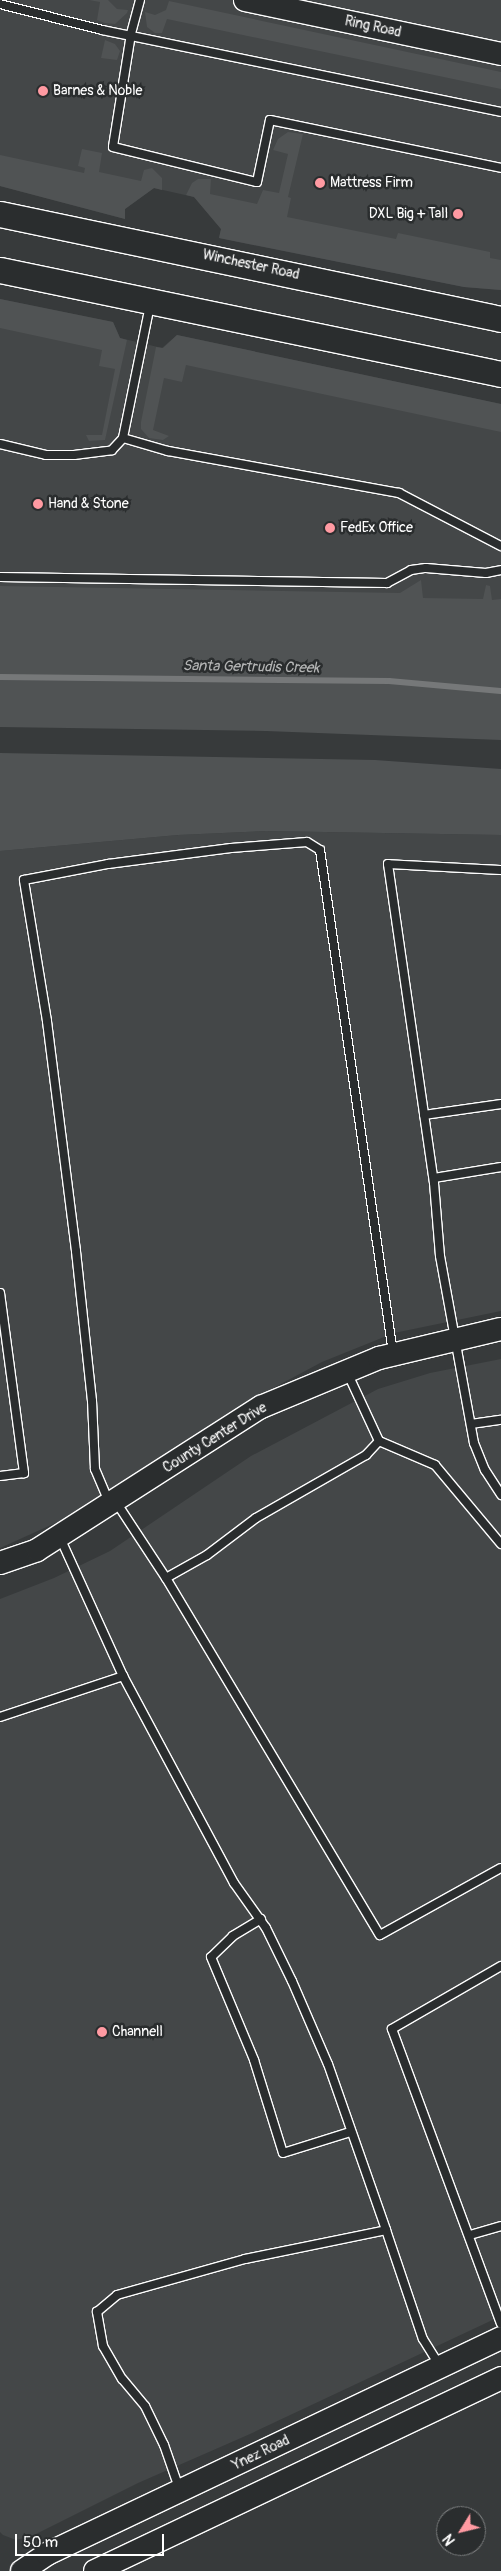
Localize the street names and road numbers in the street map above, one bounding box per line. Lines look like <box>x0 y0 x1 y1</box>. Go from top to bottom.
street label: Ring Road <box>343 13 403 41</box>
street label: Winchester Road <box>201 247 301 283</box>
street label: County Center Drive <box>160 1399 270 1477</box>
street label: Ynez Road <box>230 2432 292 2474</box>

